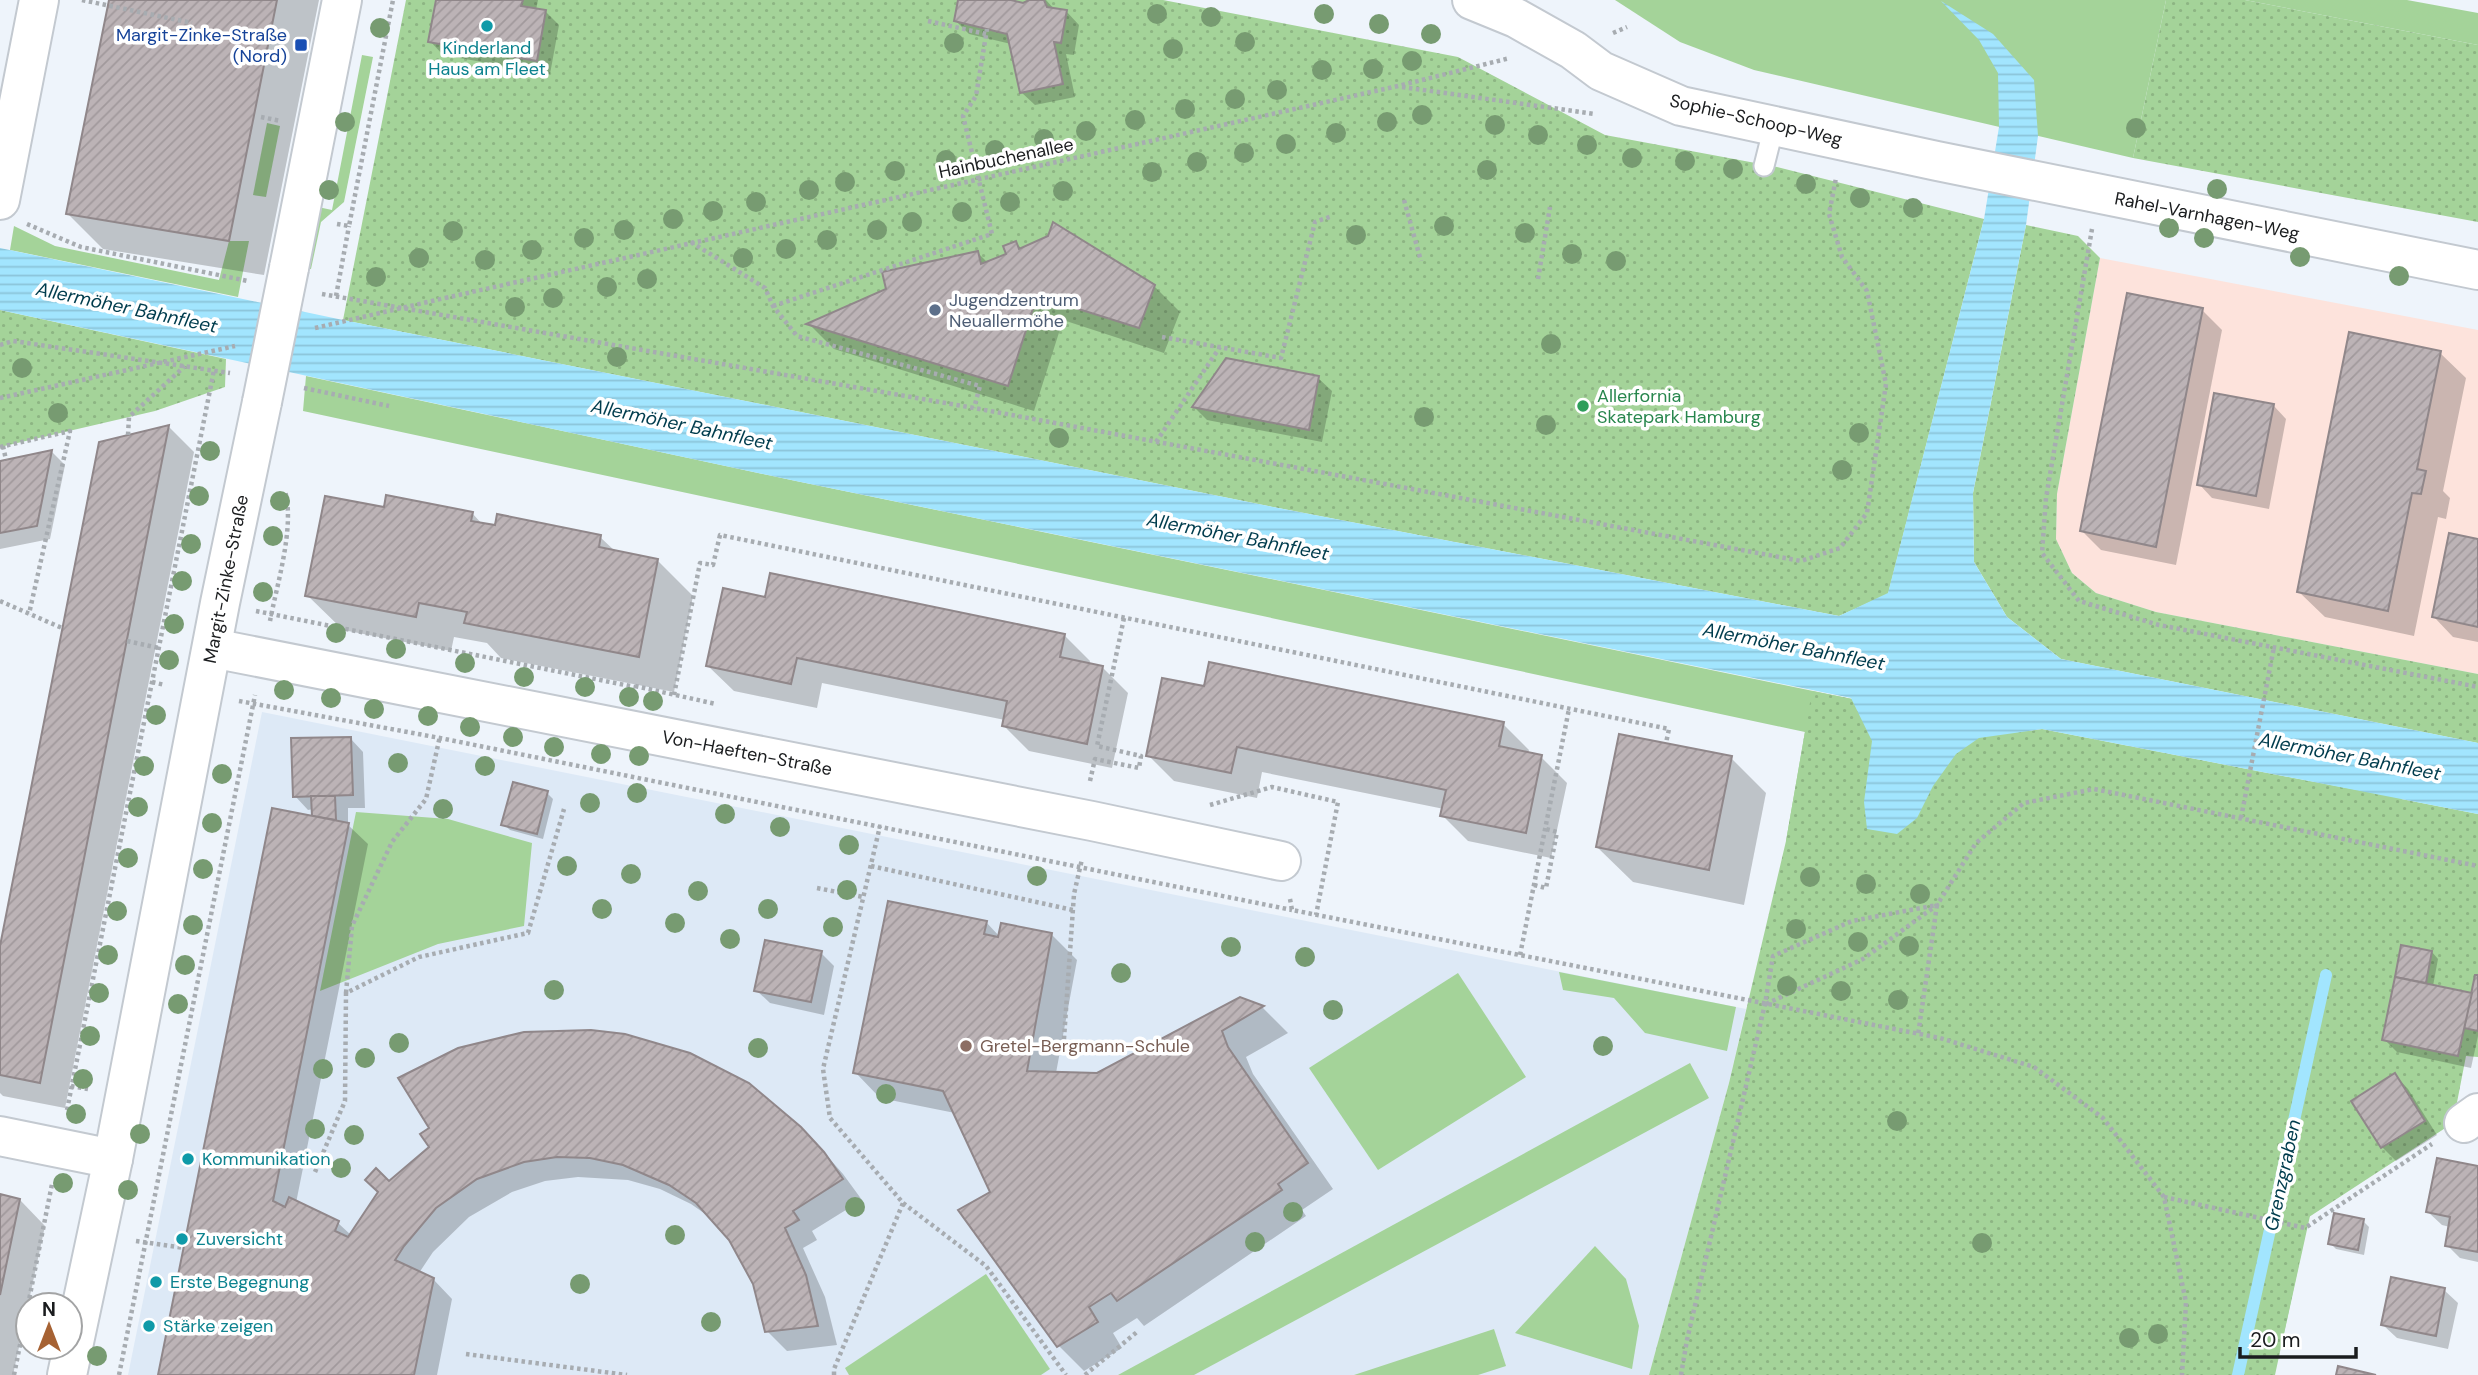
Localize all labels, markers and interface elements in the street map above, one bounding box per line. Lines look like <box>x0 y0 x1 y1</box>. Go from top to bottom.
marker: Kinderland Haus am Fleet <box>479 18 495 34</box>
place label: Margit-Zinke-Straße (Nord) <box>116 23 287 68</box>
place label: Kinderland Haus am Fleet <box>428 36 546 81</box>
marker: Margit-Zinke-Straße (Nord) <box>293 37 309 53</box>
street label: Sophie-Schoop-Weg <box>1667 88 1845 152</box>
street label: Hainbuchenallee <box>936 132 1076 184</box>
street label: Rahel-Varnhagen-Weg <box>2113 186 2301 246</box>
water label: Allermöher Bahnfleet <box>33 276 221 339</box>
place label: Jugendzentrum Neuallermöhe <box>949 288 1079 333</box>
marker: Jugendzentrum Neuallermöhe <box>927 302 943 318</box>
place label: Allerfornia Skatepark Hamburg <box>1597 384 1761 429</box>
water label: Allermöher Bahnfleet <box>588 393 776 456</box>
marker: Allerfornia Skatepark Hamburg <box>1575 398 1591 414</box>
street label: Margit-Zinke-Straße <box>198 493 254 665</box>
water label: Allermöher Bahnfleet <box>1144 506 1332 567</box>
water label: Allermöher Bahnfleet <box>1700 616 1888 677</box>
street label: Von-Haeften-Straße <box>660 725 834 781</box>
water label: Allermöher Bahnfleet <box>2256 726 2444 787</box>
place label: Gretel-Bergmann-Schule <box>980 1034 1190 1058</box>
marker: Gretel-Bergmann-Schule <box>958 1038 974 1054</box>
water label: Grenzgraben <box>2258 1117 2307 1233</box>
place label: Kommunikation <box>202 1147 331 1171</box>
marker: Kommunikation <box>180 1151 196 1167</box>
place label: Zuversicht <box>196 1227 283 1251</box>
marker: Zuversicht <box>174 1231 190 1247</box>
place label: Erste Begegnung <box>170 1270 309 1294</box>
marker: Erste Begegnung <box>148 1274 164 1290</box>
north arrow <box>14 1291 84 1361</box>
text: N <box>42 1297 56 1322</box>
place label: Stärke zeigen <box>163 1314 273 1338</box>
scale bar <box>2240 1316 2356 1360</box>
marker: Stärke zeigen <box>141 1318 157 1334</box>
text: 20 m <box>2250 1326 2301 1354</box>

